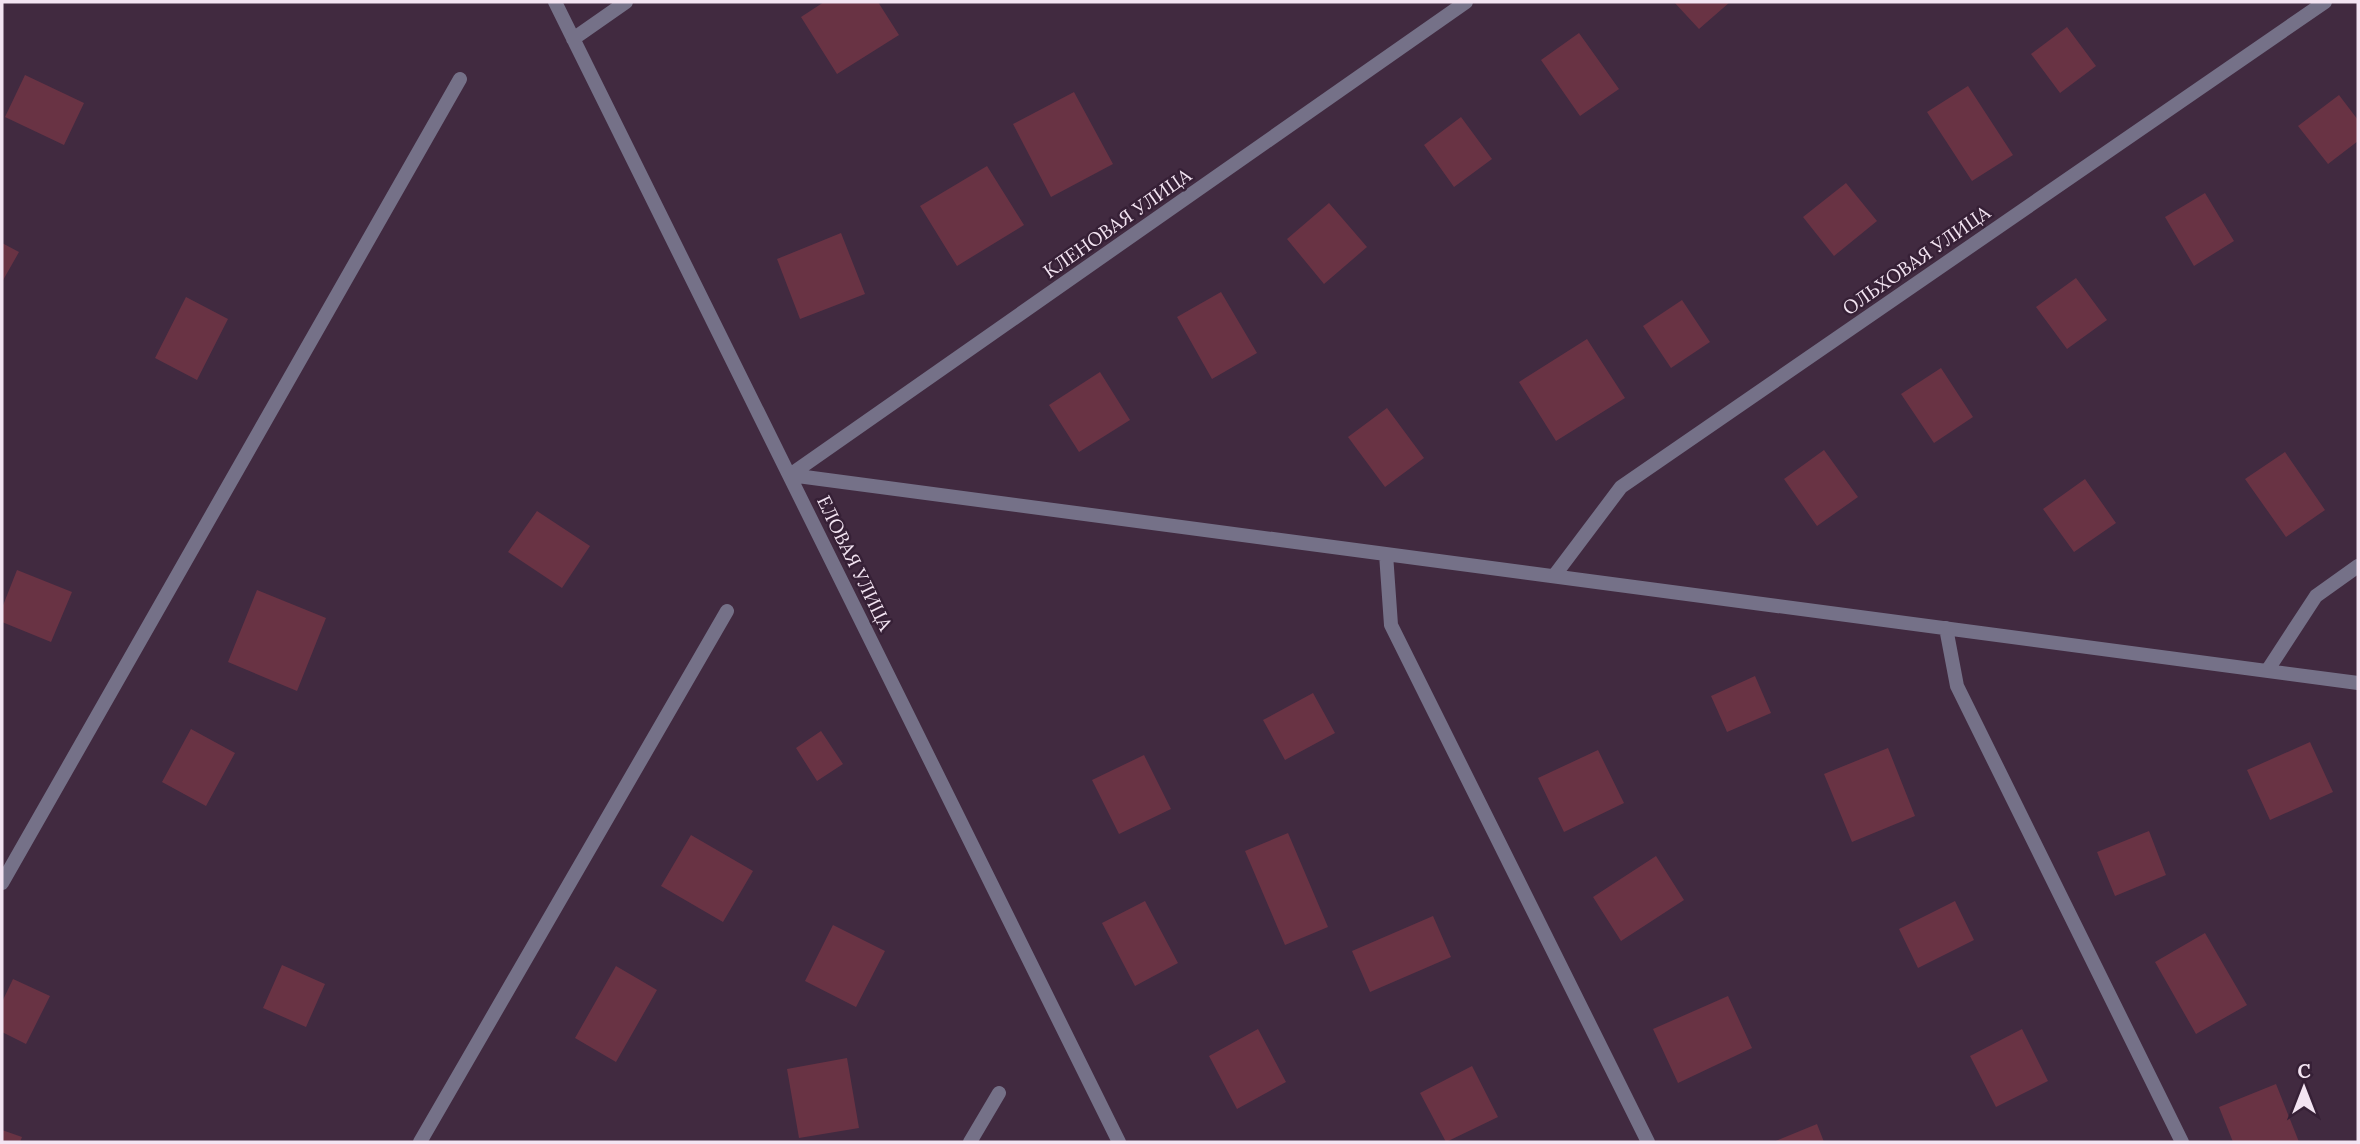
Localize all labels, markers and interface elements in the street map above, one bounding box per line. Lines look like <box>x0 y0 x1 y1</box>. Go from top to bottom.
street label: КЛЕНОВАЯ УЛИЦА <box>1038 162 1197 283</box>
street label: ОЛЬХОВАЯ УЛИЦА <box>1837 199 1995 320</box>
street label: ЕЛОВАЯ УЛИЦА <box>812 491 899 635</box>
north arrow <box>2269 1053 2339 1123</box>
text: С <box>2297 1059 2311 1083</box>

